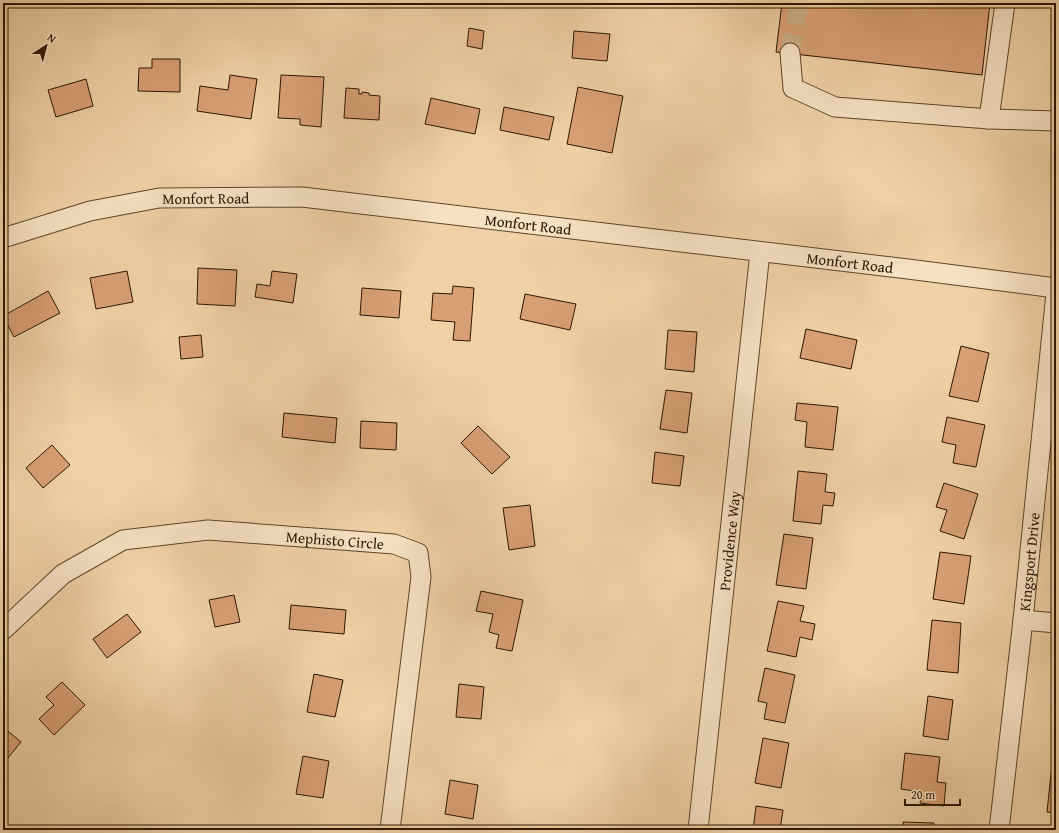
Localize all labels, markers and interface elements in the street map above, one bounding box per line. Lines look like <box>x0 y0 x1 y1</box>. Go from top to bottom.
north arrow <box>26 26 66 66</box>
text: N <box>44 29 60 47</box>
street label: Monfort Road <box>162 187 249 208</box>
street label: Monfort Road <box>484 208 573 239</box>
street label: Monfort Road <box>805 247 894 278</box>
street label: Providence Way <box>713 489 745 592</box>
street label: Kingsport Drive <box>1013 511 1044 612</box>
street label: Mephisto Circle <box>285 525 385 554</box>
scale bar <box>905 781 960 807</box>
text: 20 m <box>911 786 935 803</box>

